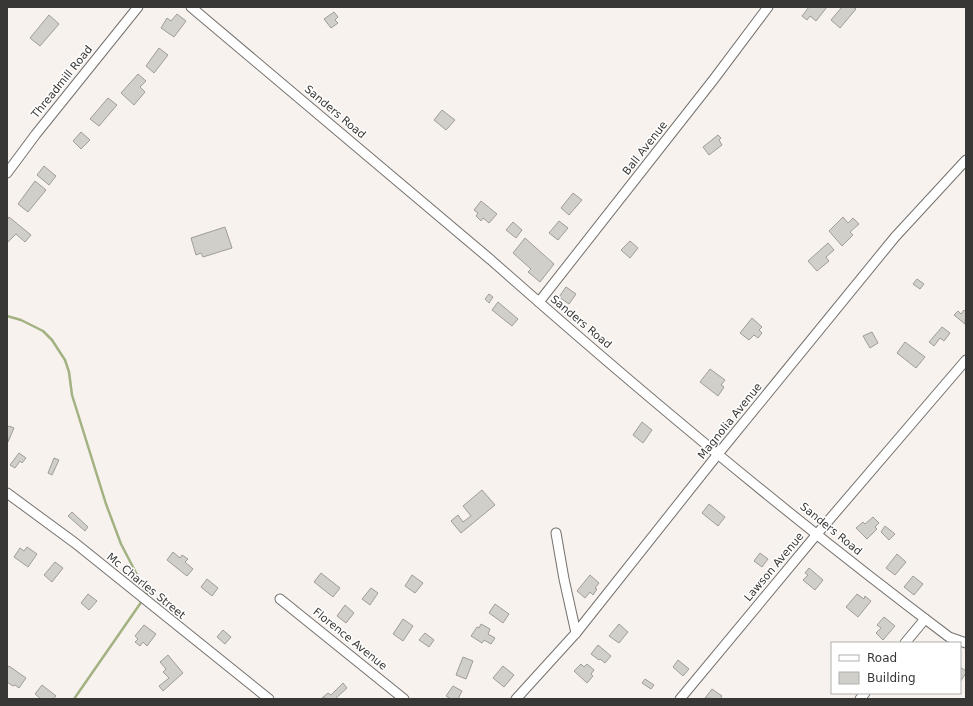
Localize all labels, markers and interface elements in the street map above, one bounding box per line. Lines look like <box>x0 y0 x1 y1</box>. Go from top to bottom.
street label: Threadmill Road <box>28 43 95 122</box>
street label: Sanders Road <box>302 83 368 141</box>
street label: Ball Avenue <box>620 118 670 178</box>
street label: Sanders Road <box>548 293 614 351</box>
street label: Magnolia Avenue <box>695 380 765 462</box>
street label: Sanders Road <box>797 500 865 558</box>
street label: Lawson Avenue <box>741 530 807 604</box>
street label: Mc Charles Street <box>104 550 188 622</box>
street label: Florence Avenue <box>310 605 390 673</box>
legend <box>831 642 961 694</box>
text: Road <box>867 651 897 665</box>
text: Building <box>867 671 916 685</box>

